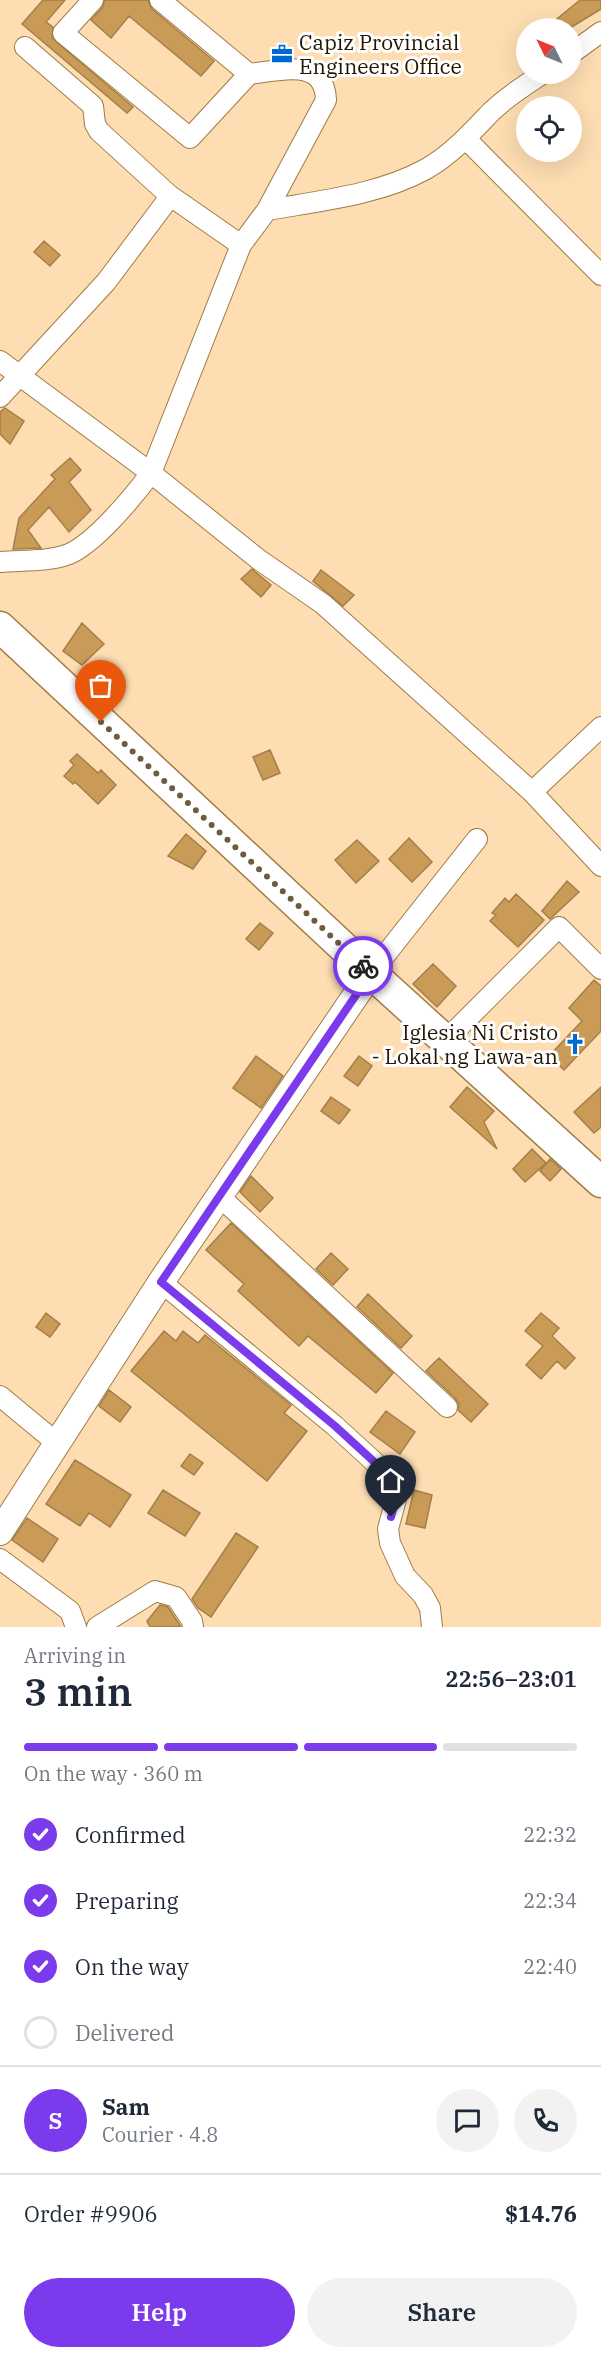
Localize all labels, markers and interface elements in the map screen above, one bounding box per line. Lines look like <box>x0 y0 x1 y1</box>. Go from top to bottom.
north arrow <box>516 18 582 84</box>
map controls <box>516 18 582 162</box>
place label: Capiz Provincial Engineers Office <box>299 28 462 80</box>
office icon: Capiz Provincial Engineers Office <box>270 42 294 66</box>
button: locate <box>516 96 582 162</box>
pin <box>75 660 126 722</box>
icon: bag <box>84 669 117 702</box>
courier <box>333 936 393 996</box>
icon: bike <box>347 950 380 983</box>
place label: Iglesia Ni Cristo - Lokal ng Lawa-an <box>371 1018 558 1070</box>
church icon: Iglesia Ni Cristo - Lokal ng Lawa-an <box>563 1032 587 1056</box>
pin <box>365 1455 416 1517</box>
icon: home <box>374 1464 407 1497</box>
text: Arriving in <box>24 1642 126 1669</box>
text: 22:56–23:01 <box>445 1664 577 1693</box>
text: 3 min <box>24 1666 132 1717</box>
text: On the way · 360 m <box>24 1760 203 1787</box>
icon: check <box>24 1818 57 1851</box>
text: Confirmed <box>75 1820 186 1849</box>
text: 22:32 <box>523 1821 577 1848</box>
icon: check <box>24 1884 57 1917</box>
text: Preparing <box>75 1886 179 1915</box>
text: 22:34 <box>523 1887 577 1914</box>
icon: check <box>24 1950 57 1983</box>
text: On the way <box>75 1952 189 1981</box>
text: 22:40 <box>523 1953 577 1980</box>
text: Delivered <box>75 2018 174 2047</box>
button: chat <box>436 2089 499 2152</box>
button: phone <box>514 2089 577 2152</box>
text: Sam <box>102 2092 150 2121</box>
text: S <box>49 2106 62 2135</box>
text: Courier · 4.8 <box>102 2121 218 2148</box>
text: Order #9906 <box>24 2199 158 2228</box>
text: $14.76 <box>505 2199 577 2228</box>
button: Help <box>24 2278 295 2347</box>
button: Share <box>307 2278 577 2347</box>

